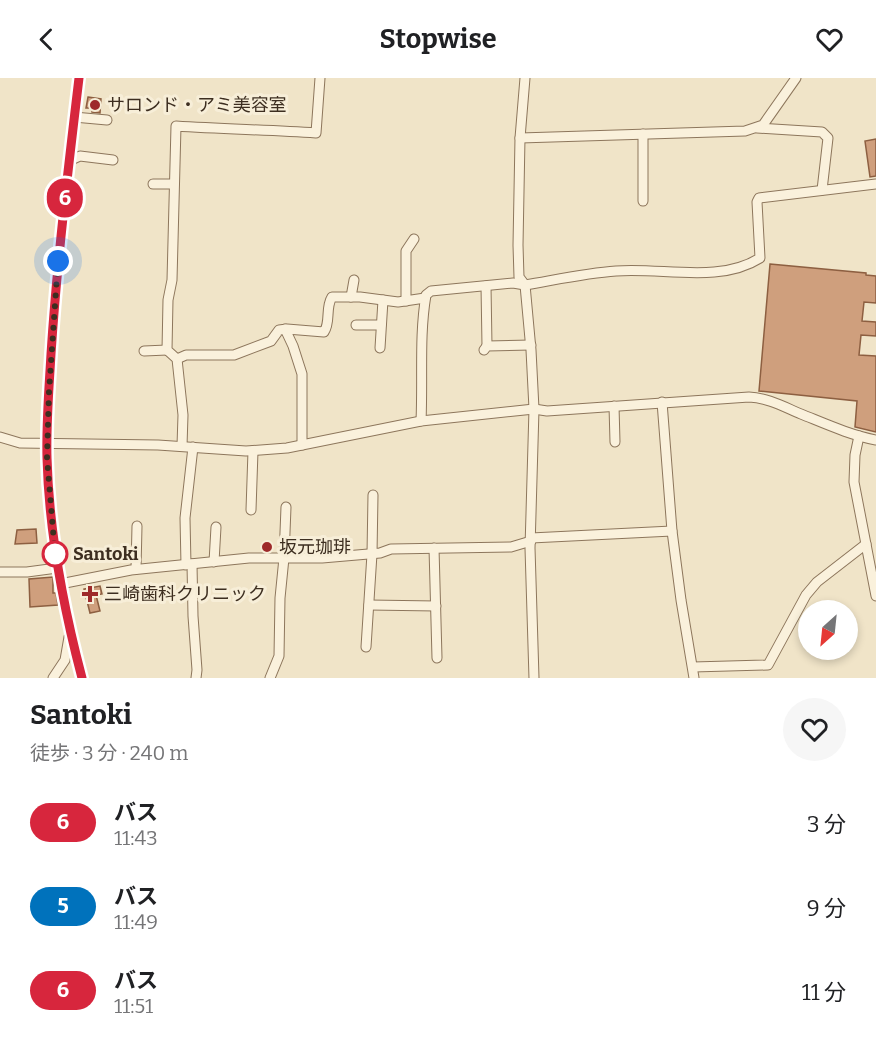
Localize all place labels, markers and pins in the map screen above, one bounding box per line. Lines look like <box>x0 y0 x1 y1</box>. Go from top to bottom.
place label: サロンド・アミ美容室 <box>107 94 287 116</box>
marker: サロンド・アミ美容室 <box>88 98 102 112</box>
place label: 坂元珈琲 <box>279 536 351 558</box>
marker: 坂元珈琲 <box>260 540 274 554</box>
marker: Santoki <box>42 541 68 567</box>
place label: Santoki <box>73 543 139 565</box>
place label: 三崎歯科クリニック <box>104 583 266 605</box>
marker: 三崎歯科クリニック <box>81 585 99 603</box>

